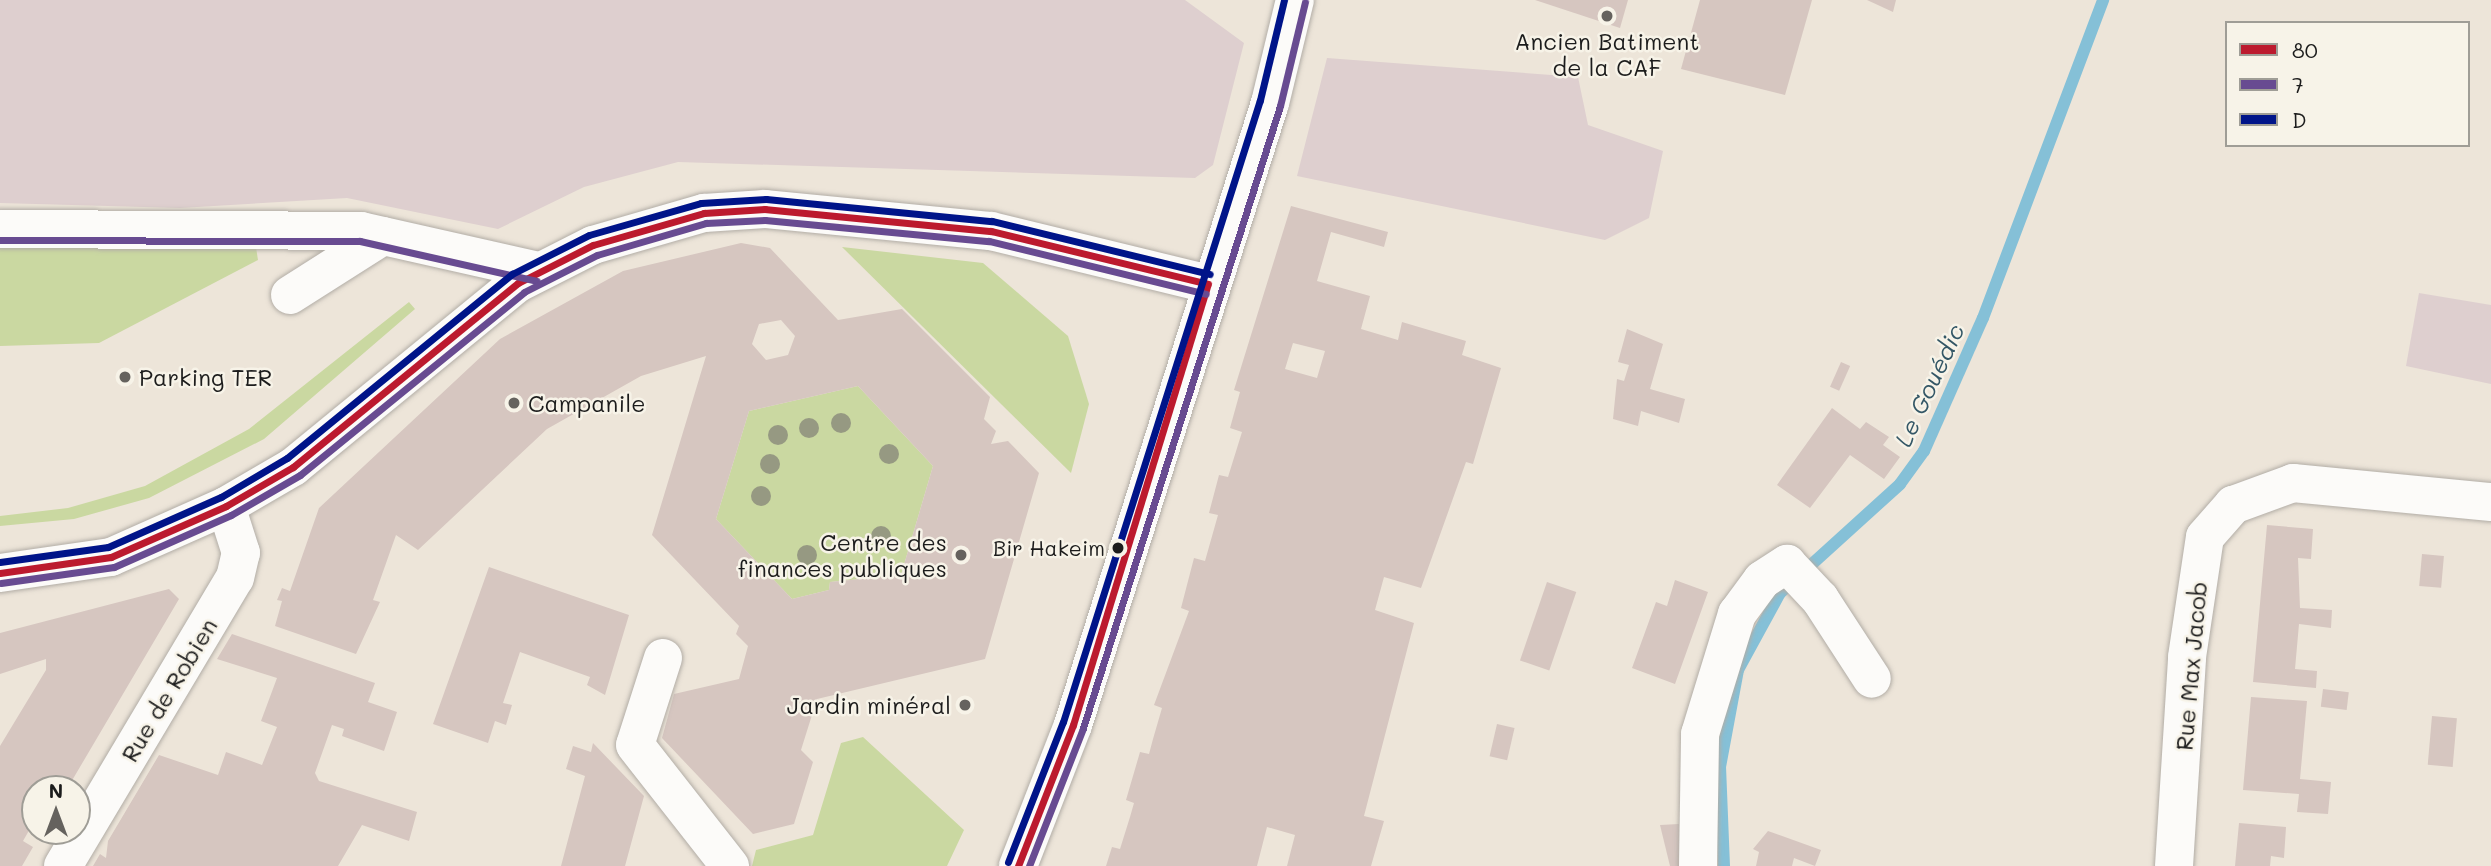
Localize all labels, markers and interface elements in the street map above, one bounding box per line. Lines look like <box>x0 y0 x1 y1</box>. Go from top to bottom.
marker: Ancien Batiment de la CAF <box>1599 8 1615 24</box>
legend <box>2225 21 2470 147</box>
place label: Ancien Batiment de la CAF <box>1515 27 1699 81</box>
text: 80 <box>2292 36 2318 63</box>
text: 7 <box>2292 71 2304 98</box>
text: D <box>2292 106 2306 133</box>
water label: Le Gouédic <box>1888 319 1970 451</box>
place label: Parking TER <box>139 363 272 391</box>
marker: Parking TER <box>117 369 133 385</box>
place label: Campanile <box>528 389 645 417</box>
marker: Campanile <box>506 395 522 411</box>
place label: Centre des finances publiques <box>738 528 947 582</box>
place label: Bir Hakeim <box>993 535 1105 561</box>
marker: Bir Hakeim <box>1111 541 1125 555</box>
marker: Centre des finances publiques <box>953 547 969 563</box>
street label: Rue Max Jacob <box>2170 580 2212 752</box>
street label: Rue de Robien <box>115 613 223 767</box>
place label: Jardin minéral <box>787 691 951 719</box>
marker: Jardin minéral <box>957 697 973 713</box>
north arrow <box>21 775 91 845</box>
text: N <box>49 778 63 803</box>

